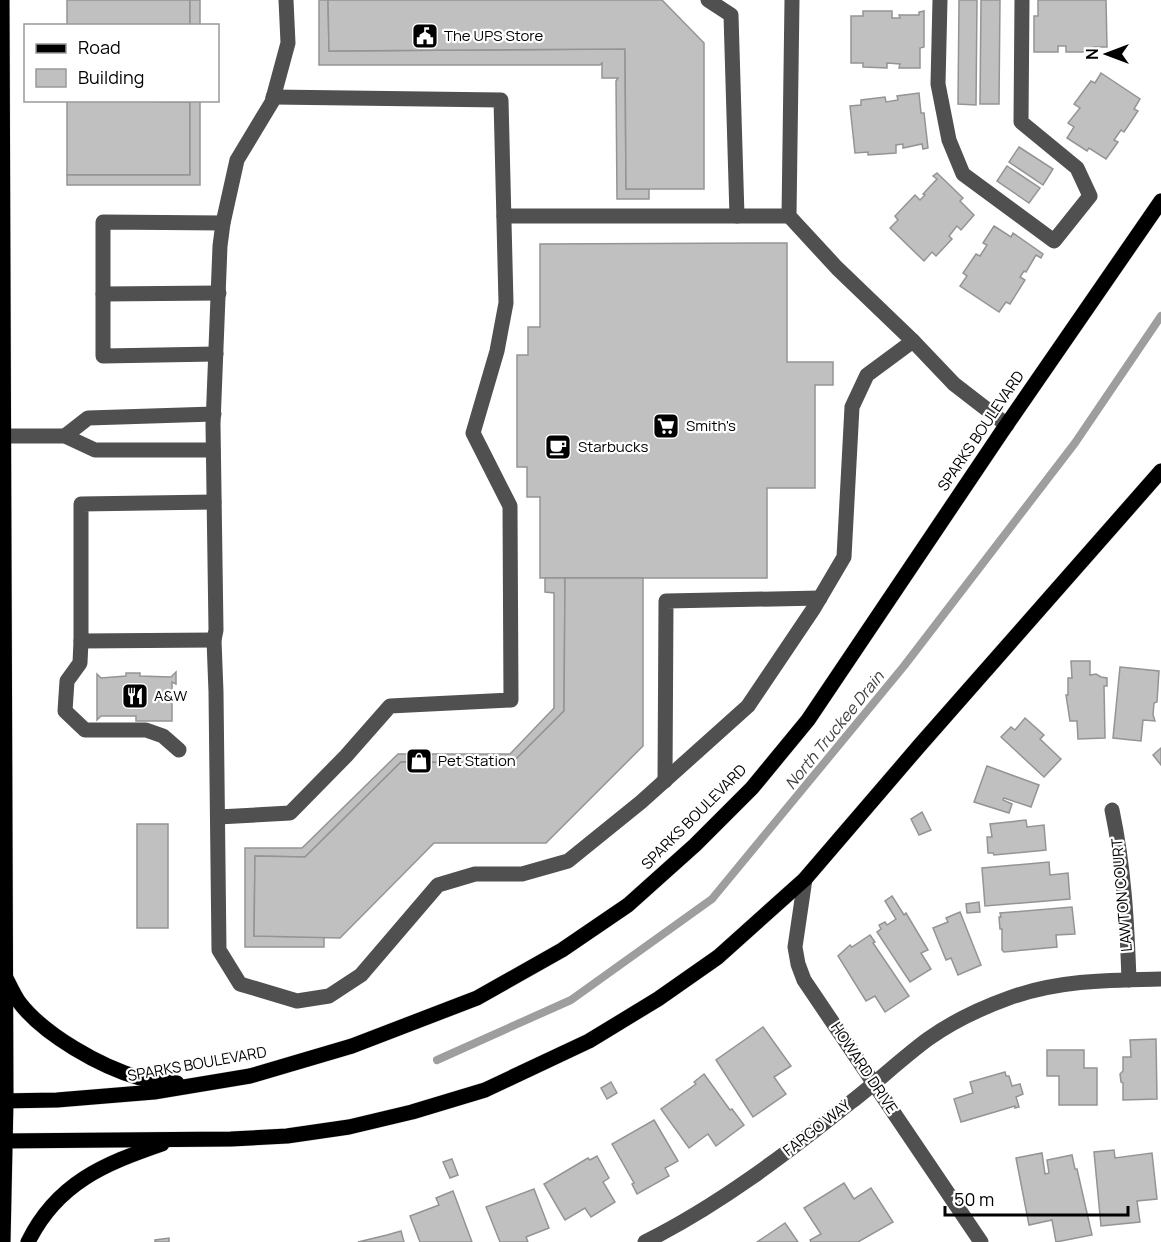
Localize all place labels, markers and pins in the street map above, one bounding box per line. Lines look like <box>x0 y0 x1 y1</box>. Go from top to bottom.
public building icon: The UPS Store <box>410 21 440 51</box>
place label: The UPS Store <box>444 25 544 46</box>
supermarket icon: Smith's <box>651 411 681 441</box>
place label: Smith's <box>686 415 736 436</box>
cafe icon: Starbucks <box>543 432 573 462</box>
place label: Starbucks <box>578 436 648 457</box>
restaurant icon: A&W <box>120 681 150 711</box>
place label: A&W <box>154 685 187 706</box>
shop icon: Pet Station <box>404 746 434 776</box>
place label: Pet Station <box>438 750 516 771</box>

